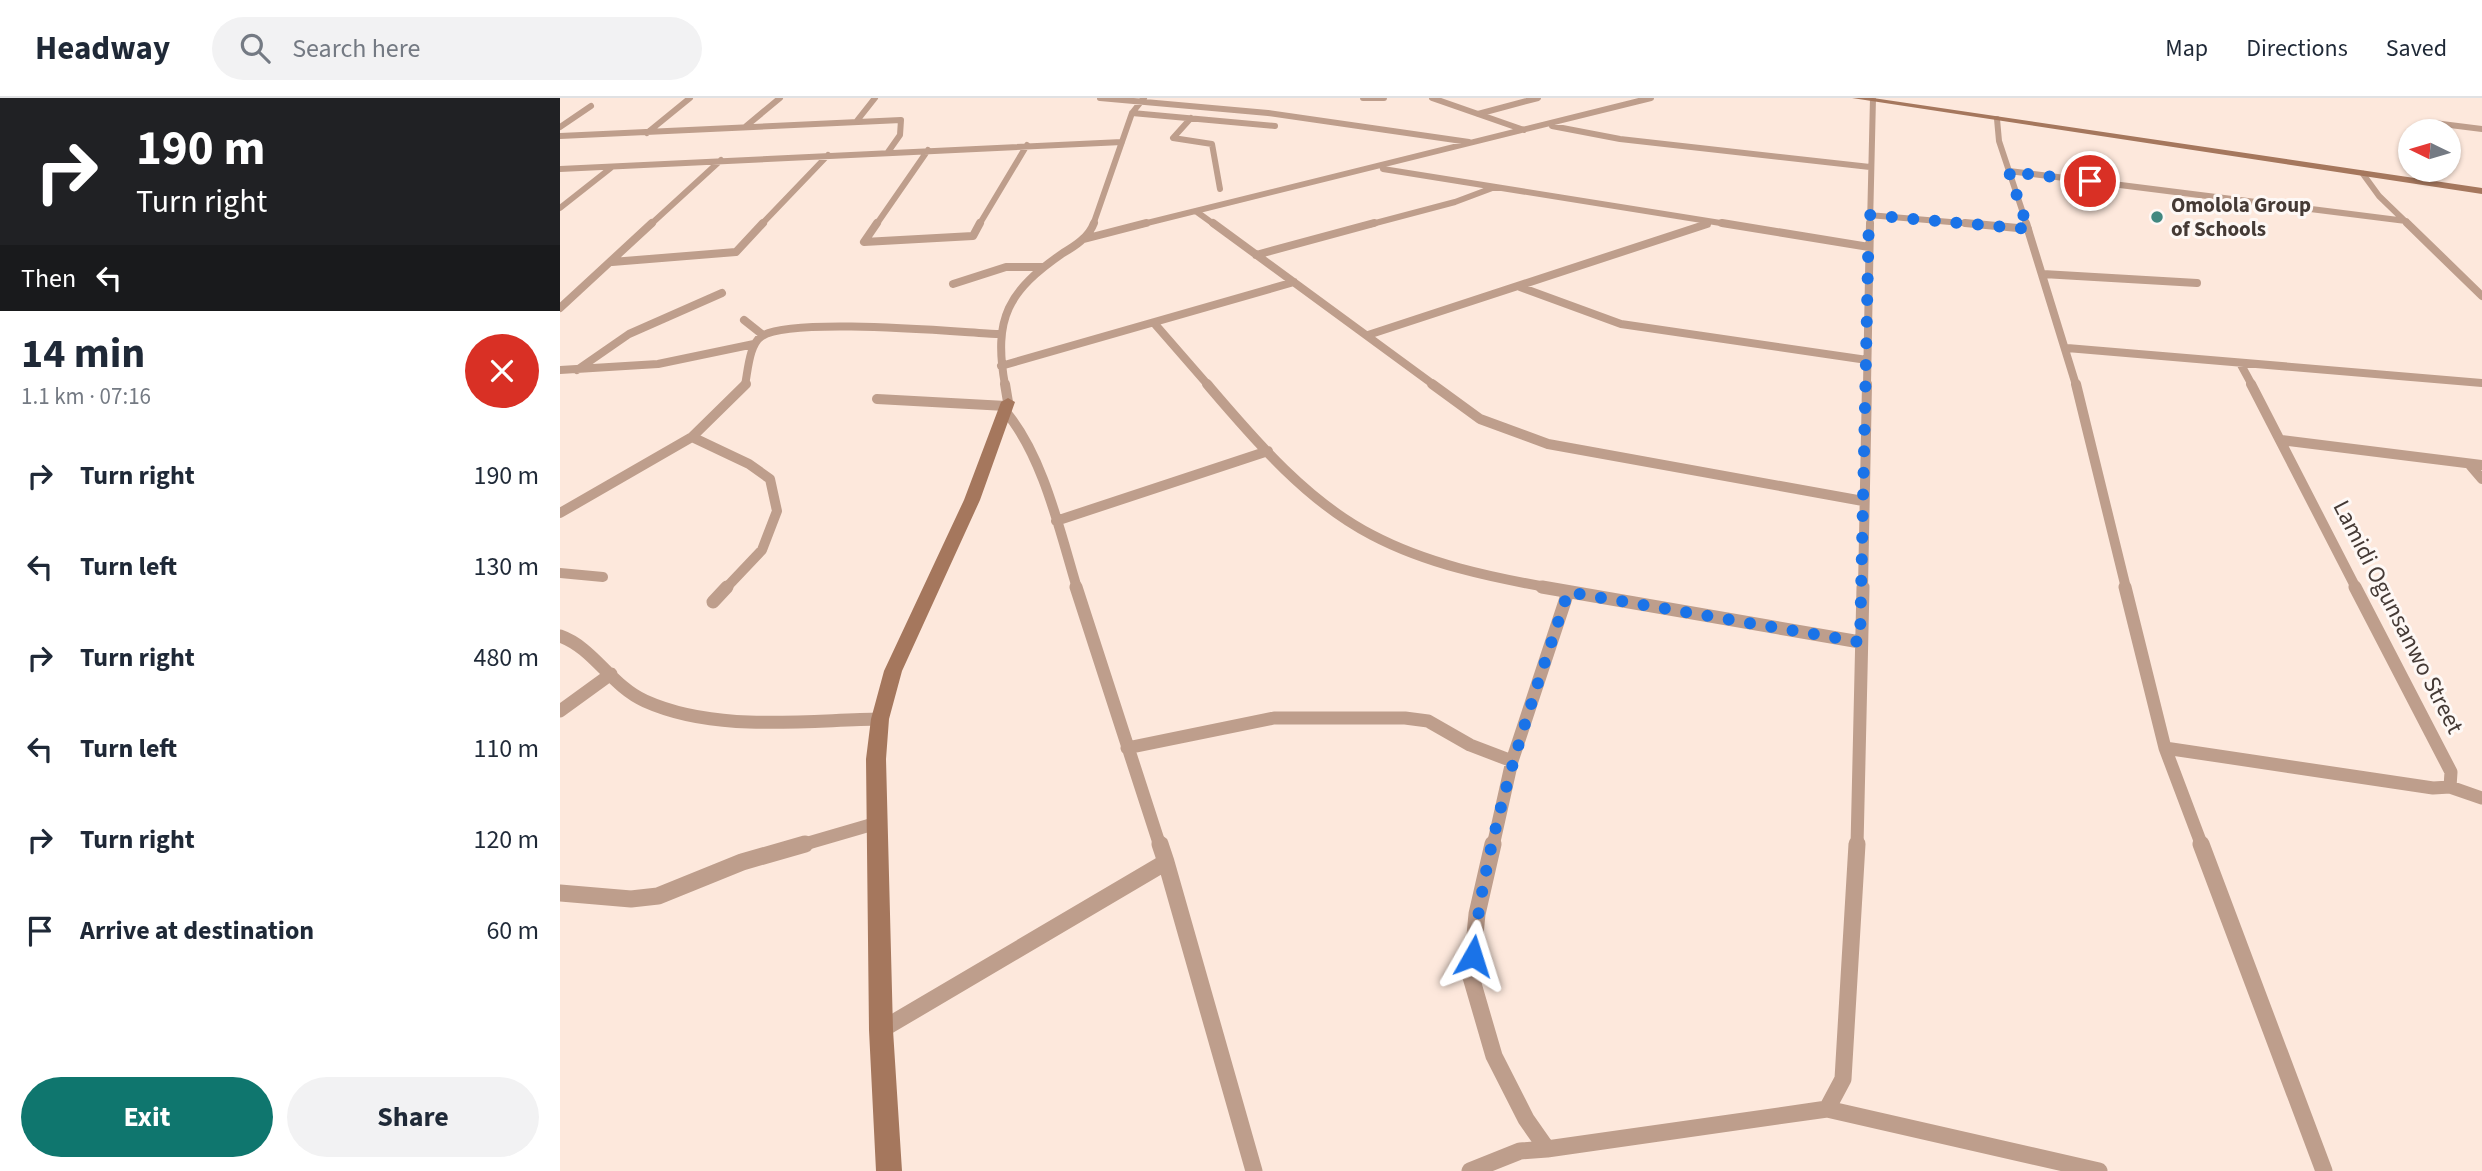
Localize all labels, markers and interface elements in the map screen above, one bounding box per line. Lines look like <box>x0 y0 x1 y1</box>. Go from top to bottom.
search box <box>212 17 702 80</box>
text: Headway <box>35 25 170 72</box>
icon: search <box>236 29 274 67</box>
text: Search here <box>292 30 420 67</box>
text: Map <box>2165 31 2208 66</box>
text: Directions <box>2246 31 2348 66</box>
text: Saved <box>2386 31 2447 66</box>
text: 190 m <box>136 114 265 184</box>
north arrow <box>2398 119 2460 182</box>
map controls <box>2398 119 2461 182</box>
icon: right <box>21 126 112 217</box>
pin <box>2060 151 2120 211</box>
icon: arrive <box>2071 162 2109 200</box>
text: Turn right <box>136 179 267 225</box>
place label: Omolola Group of Schools <box>2171 190 2311 244</box>
marker: Omolola Group of Schools <box>2149 209 2165 225</box>
icon: left <box>90 259 128 297</box>
text: Then <box>21 260 76 297</box>
text: 14 min <box>21 324 145 384</box>
button: close <box>465 334 539 408</box>
text: 1.1 km · 07:16 <box>21 380 151 413</box>
icon: right <box>21 457 59 495</box>
text: Turn right <box>80 457 195 494</box>
text: 190 m <box>473 457 539 494</box>
street label: Lamidi Ogunsanwo Street <box>2324 494 2472 740</box>
icon: left <box>21 548 59 586</box>
text: Turn left <box>80 548 177 585</box>
text: 130 m <box>473 548 539 585</box>
icon: right <box>21 639 59 677</box>
text: Turn right <box>80 639 195 676</box>
text: 480 m <box>473 639 539 676</box>
icon: left <box>21 730 59 768</box>
text: Turn left <box>80 730 177 767</box>
text: 110 m <box>473 730 539 767</box>
icon: right <box>21 821 59 859</box>
text: Turn right <box>80 821 195 858</box>
text: 120 m <box>473 821 539 858</box>
icon: arrive <box>21 912 59 950</box>
text: Arrive at destination <box>80 912 314 949</box>
text: 60 m <box>486 912 539 949</box>
position arrow <box>1436 919 1510 993</box>
button: Exit <box>21 1077 273 1157</box>
button: Share <box>287 1077 539 1157</box>

